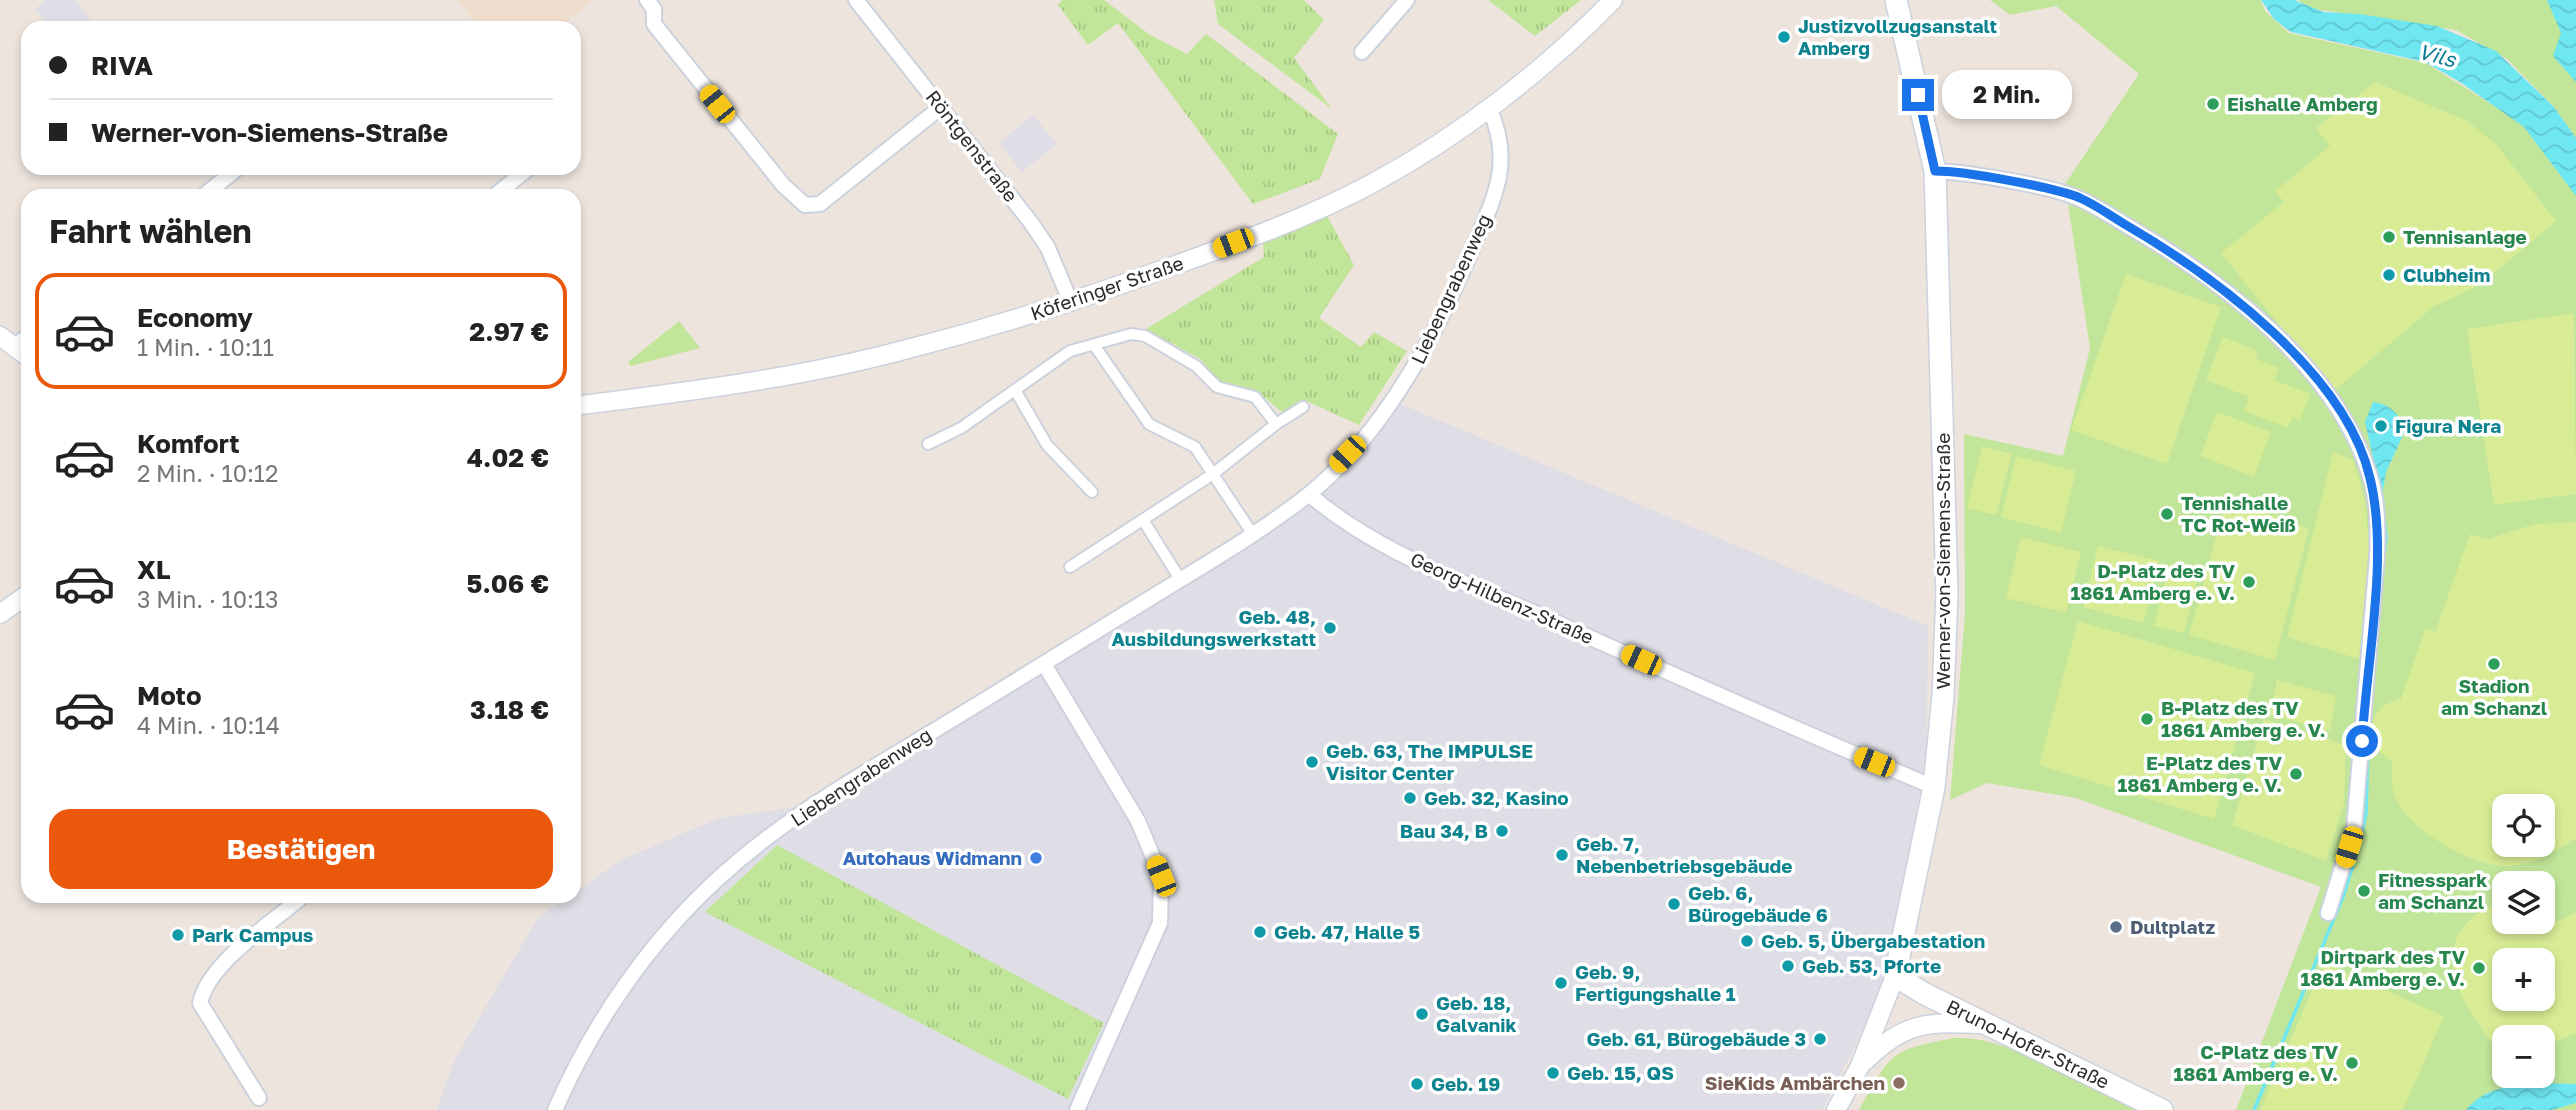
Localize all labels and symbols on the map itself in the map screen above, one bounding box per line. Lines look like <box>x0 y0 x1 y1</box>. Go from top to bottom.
place label: Justizvollzugsanstalt Amberg <box>1798 14 1998 59</box>
marker: Justizvollzugsanstalt Amberg <box>1776 29 1792 45</box>
water label: Vils <box>2416 38 2460 73</box>
callout: 2 Min. <box>1942 70 2072 119</box>
route end <box>1902 79 1934 111</box>
car <box>696 81 739 127</box>
street label: Röntgenstraße <box>922 85 1023 206</box>
place label: Eishalle Amberg <box>2227 92 2378 115</box>
marker: Eishalle Amberg <box>2205 96 2221 112</box>
street label: Liebengrabenweg <box>1406 210 1495 368</box>
place label: Tennisanlage <box>2403 225 2527 248</box>
car <box>1210 226 1257 260</box>
marker: Tennisanlage <box>2381 229 2397 245</box>
street label: Köferinger Straße <box>1027 251 1186 324</box>
place label: Clubheim <box>2403 263 2490 286</box>
marker: Clubheim <box>2381 267 2397 283</box>
place label: Figura Nera <box>2395 414 2501 437</box>
marker: Figura Nera <box>2373 418 2389 434</box>
car <box>1325 432 1370 476</box>
street label: Werner-von-Siemens-Straße <box>1931 433 1954 689</box>
place label: Tennishalle TC Rot-Weiß <box>2181 491 2296 536</box>
marker: Tennishalle TC Rot-Weiß <box>2159 506 2175 522</box>
street label: Georg-Hilbenz-Straße <box>1407 547 1597 648</box>
place label: D-Platz des TV 1861 Amberg e. V. <box>2070 559 2235 604</box>
marker: D-Platz des TV 1861 Amberg e. V. <box>2241 574 2257 590</box>
place label: Geb. 48, Ausbildungswerkstatt <box>1112 605 1316 650</box>
marker: Geb. 48, Ausbildungswerkstatt <box>1322 620 1338 636</box>
car <box>1618 642 1665 678</box>
marker: Stadion am Schanzl <box>2486 656 2502 672</box>
place label: Stadion am Schanzl <box>2441 674 2547 719</box>
place label: B-Platz des TV 1861 Amberg e. V. <box>2161 696 2326 741</box>
marker: B-Platz des TV 1861 Amberg e. V. <box>2139 711 2155 727</box>
street label: Liebengrabenweg <box>786 723 935 831</box>
route start <box>2346 725 2378 757</box>
place label: Geb. 63, The IMPULSE Visitor Center <box>1326 739 1533 784</box>
car <box>1851 744 1898 780</box>
place label: E-Platz des TV 1861 Amberg e. V. <box>2117 751 2283 796</box>
marker: Geb. 63, The IMPULSE Visitor Center <box>1304 754 1320 770</box>
marker: E-Platz des TV 1861 Amberg e. V. <box>2288 766 2304 782</box>
place label: Geb. 32, Kasino <box>1424 786 1569 809</box>
marker: Geb. 32, Kasino <box>1402 790 1418 806</box>
place label: Bau 34, B <box>1400 819 1488 842</box>
marker: Bau 34, B <box>1494 823 1510 839</box>
car <box>2333 824 2366 870</box>
place label: Geb. 7, Nebenbetriebsgebäude <box>1576 832 1792 877</box>
place label: Autohaus Widmann <box>843 846 1022 869</box>
marker: Geb. 7, Nebenbetriebsgebäude <box>1554 847 1570 863</box>
marker: Autohaus Widmann <box>1028 850 1044 866</box>
car <box>1144 853 1179 899</box>
place label: Fitnesspark am Schanzl <box>2378 868 2487 913</box>
place label: Geb. 6, Bürogebäude 6 <box>1688 881 1828 926</box>
marker: Fitnesspark am Schanzl <box>2356 883 2372 899</box>
marker: Geb. 6, Bürogebäude 6 <box>1666 896 1682 912</box>
place label: Dultplatz <box>2130 915 2215 938</box>
marker: Dultplatz <box>2108 919 2124 935</box>
place label: Geb. 47, Halle 5 <box>1274 920 1420 943</box>
place label: Park Campus <box>192 923 314 946</box>
marker: Geb. 47, Halle 5 <box>1252 924 1268 940</box>
marker: Park Campus <box>170 927 186 943</box>
place label: Geb. 5, Übergabestation <box>1761 929 1985 952</box>
marker: Geb. 5, Übergabestation <box>1739 933 1755 949</box>
place label: Dirtpark des TV 1861 Amberg e. V. <box>2300 945 2466 990</box>
place label: Geb. 53, Pforte <box>1802 954 1941 977</box>
marker: Geb. 53, Pforte <box>1780 958 1796 974</box>
place label: Geb. 9, Fertigungshalle 1 <box>1575 960 1736 1005</box>
marker: Dirtpark des TV 1861 Amberg e. V. <box>2471 960 2487 976</box>
marker: Geb. 9, Fertigungshalle 1 <box>1553 975 1569 991</box>
place label: Geb. 18, Galvanik <box>1436 991 1516 1036</box>
street label: Bruno-Hofer-Straße <box>1943 994 2113 1093</box>
marker: Geb. 18, Galvanik <box>1414 1006 1430 1022</box>
place label: Geb. 61, Bürogebäude 3 <box>1587 1027 1806 1050</box>
marker: Geb. 61, Bürogebäude 3 <box>1812 1031 1828 1047</box>
place label: C-Platz des TV 1861 Amberg e. V. <box>2173 1040 2339 1085</box>
marker: C-Platz des TV 1861 Amberg e. V. <box>2344 1055 2360 1071</box>
place label: Geb. 15, QS <box>1567 1061 1674 1084</box>
marker: Geb. 15, QS <box>1545 1065 1561 1081</box>
place label: SieKids Ambärchen <box>1705 1071 1885 1094</box>
place label: Geb. 19 <box>1431 1072 1500 1095</box>
marker: SieKids Ambärchen <box>1891 1075 1907 1091</box>
marker: Geb. 19 <box>1409 1076 1425 1092</box>

